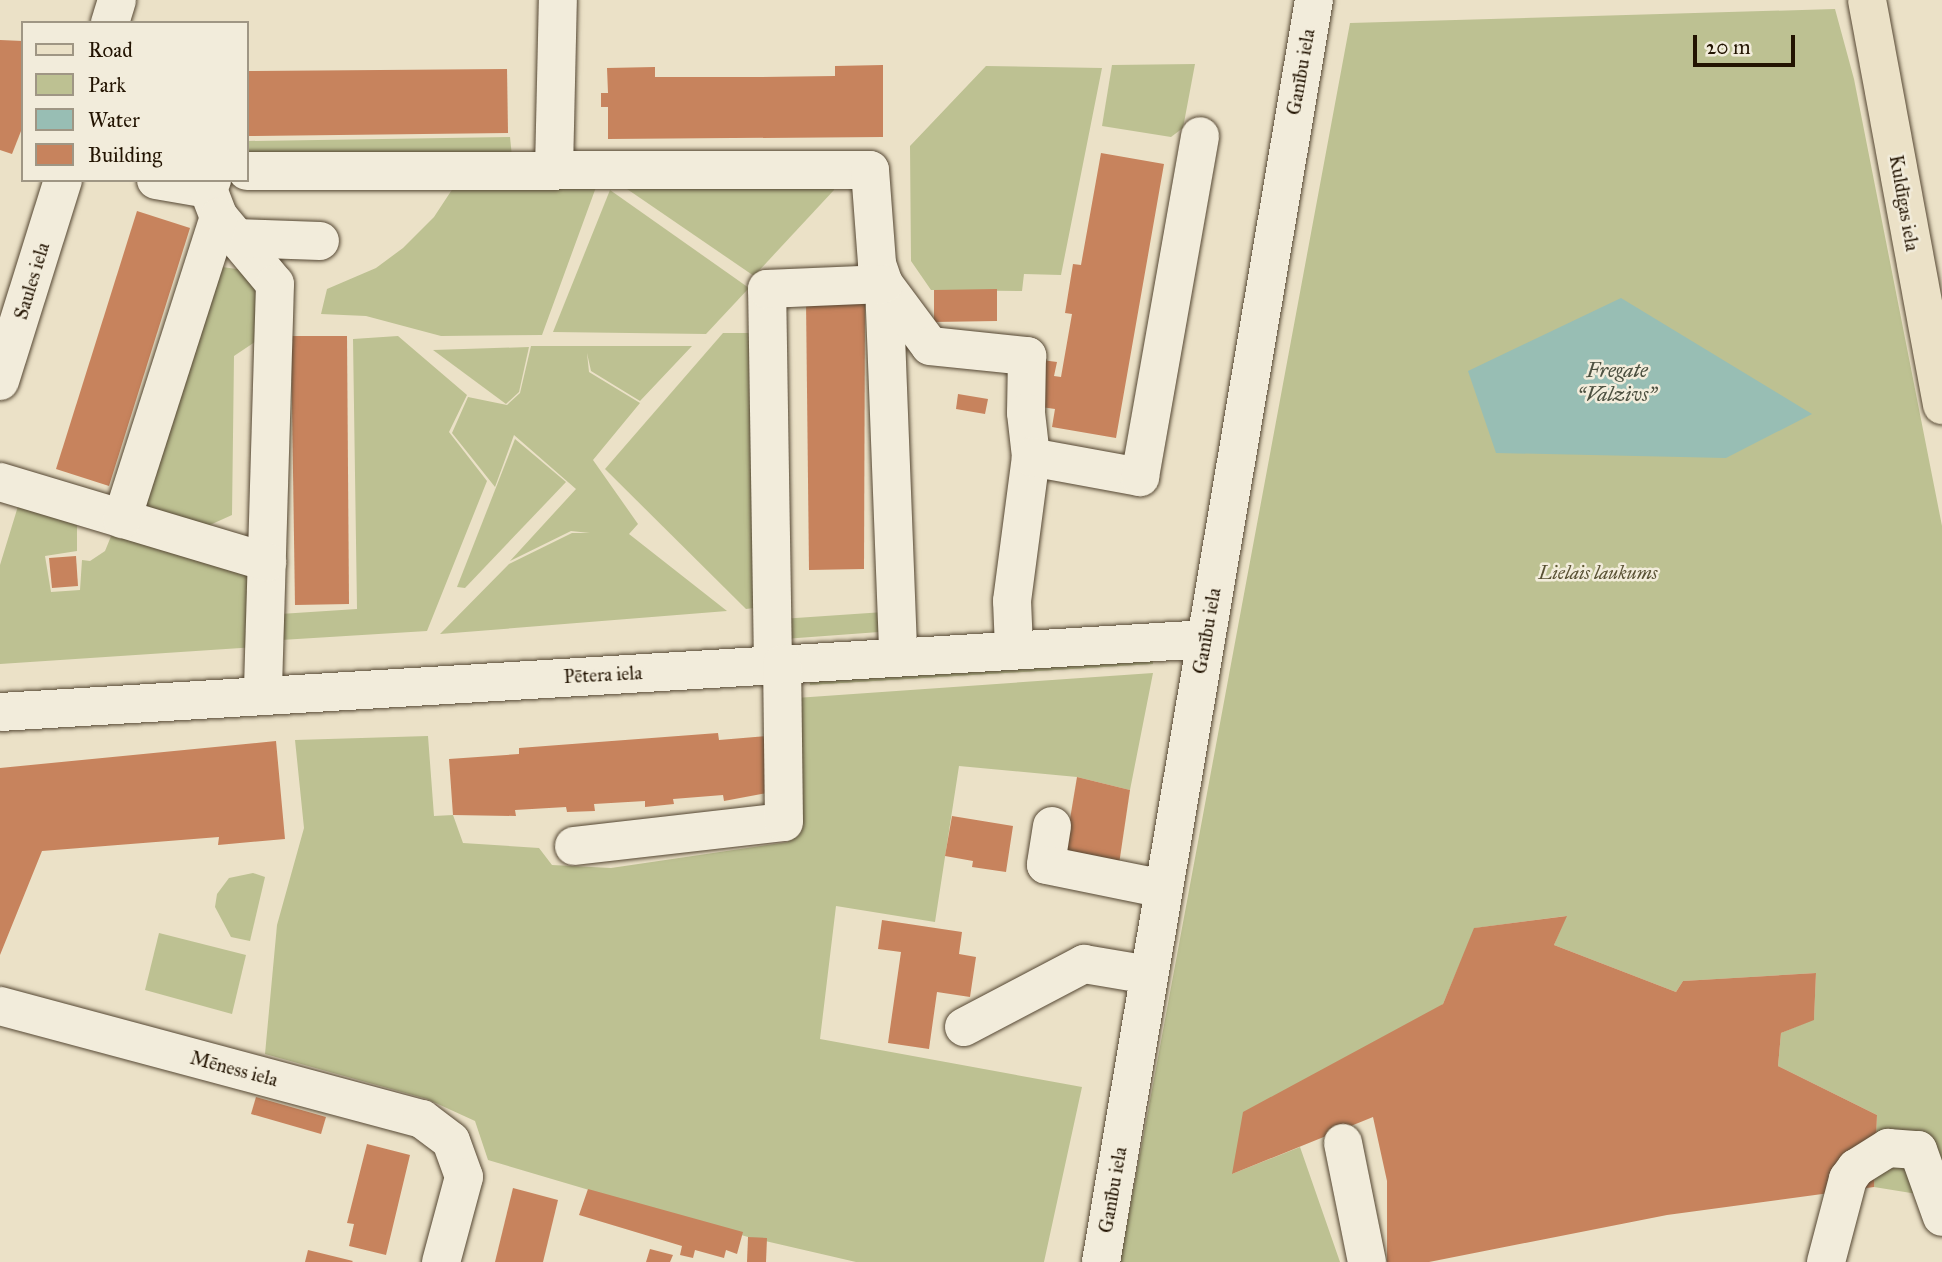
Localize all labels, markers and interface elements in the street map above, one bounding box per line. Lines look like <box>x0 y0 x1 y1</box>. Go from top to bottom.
legend <box>21 21 248 182</box>
scale bar <box>1697 21 1798 65</box>
street label: Ganību iela <box>1282 27 1320 117</box>
text: 20 m <box>1706 34 1751 60</box>
text: Road <box>88 37 133 63</box>
text: Park <box>88 72 126 98</box>
text: Water <box>88 107 140 133</box>
text: Building <box>88 142 162 168</box>
street label: Kuldīgas iela <box>1884 153 1924 253</box>
street label: Saules iela <box>10 240 54 322</box>
water label: Fregate “Valzivs” <box>1577 357 1657 407</box>
park label: Lielais laukums <box>1539 562 1657 584</box>
street label: Ganību iela <box>1188 586 1226 676</box>
street label: Pētera iela <box>563 662 643 688</box>
street label: Mēness iela <box>188 1046 280 1092</box>
street label: Ganību iela <box>1094 1145 1132 1235</box>

